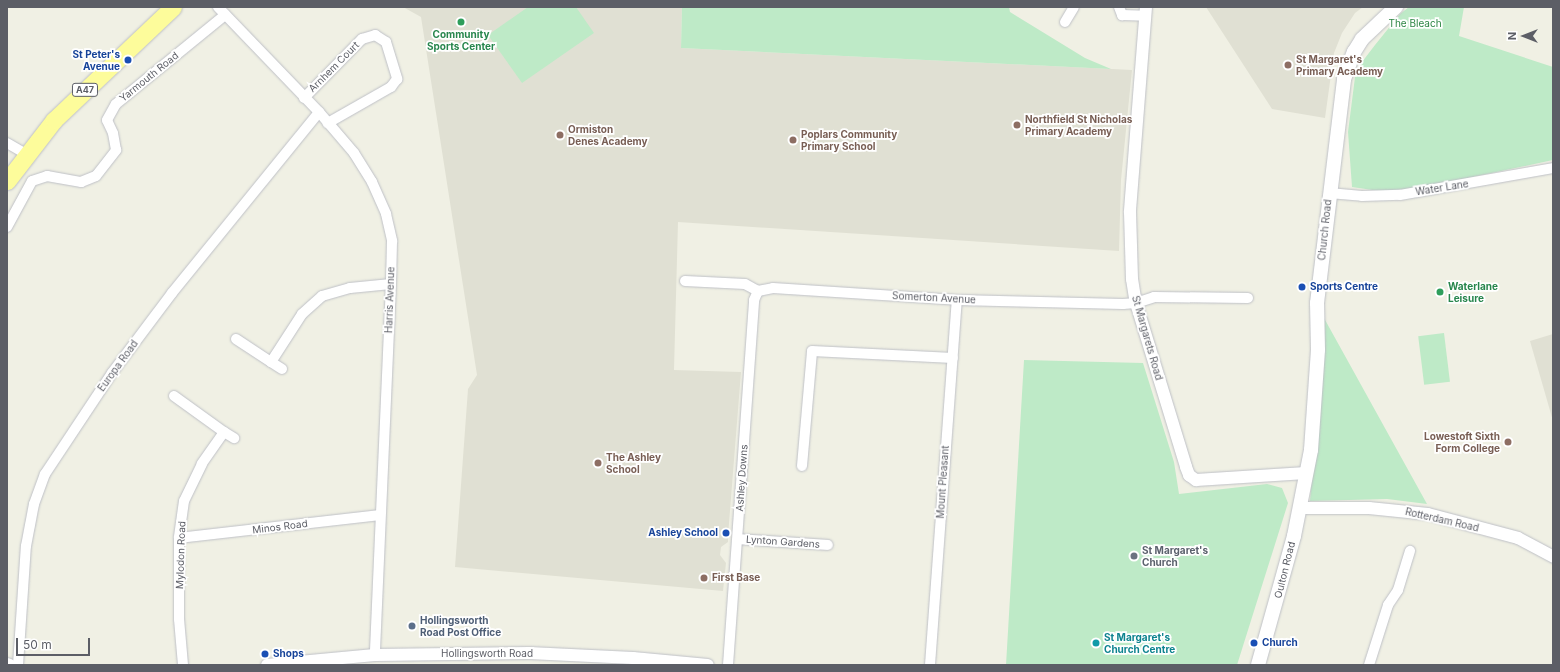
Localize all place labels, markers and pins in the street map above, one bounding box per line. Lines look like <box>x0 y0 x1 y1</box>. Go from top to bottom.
marker: Community Sports Center <box>456 17 466 27</box>
place label: Community Sports Center <box>427 28 495 52</box>
place label: St Peter's Avenue <box>73 48 120 72</box>
place label: St Margaret's Primary Academy <box>1296 53 1383 76</box>
marker: St Peter's Avenue <box>123 55 133 65</box>
marker: St Margaret's Primary Academy <box>1283 60 1293 70</box>
place label: Northfield St Nicholas Primary Academy <box>1025 113 1132 136</box>
marker: Northfield St Nicholas Primary Academy <box>1012 120 1022 130</box>
place label: Ormiston Denes Academy <box>568 123 648 146</box>
place label: Poplars Community Primary School <box>801 128 897 152</box>
marker: Ormiston Denes Academy <box>555 130 565 140</box>
marker: Poplars Community Primary School <box>788 135 798 145</box>
place label: Waterlane Leisure <box>1448 280 1498 304</box>
place label: Sports Centre <box>1310 281 1378 293</box>
marker: Sports Centre <box>1297 282 1307 292</box>
marker: Waterlane Leisure <box>1435 287 1445 297</box>
place label: Lowestoft Sixth Form College <box>1424 430 1500 454</box>
marker: Lowestoft Sixth Form College <box>1503 437 1513 447</box>
place label: The Ashley School <box>606 451 661 474</box>
marker: The Ashley School <box>593 458 603 468</box>
place label: Ashley School <box>648 527 718 539</box>
marker: Ashley School <box>721 528 731 538</box>
place label: St Margaret's Church <box>1142 544 1208 568</box>
marker: St Margaret's Church <box>1129 551 1139 561</box>
place label: First Base <box>712 572 760 584</box>
marker: First Base <box>699 573 709 583</box>
place label: Hollingsworth Road Post Office <box>420 614 501 638</box>
marker: Hollingsworth Road Post Office <box>407 621 417 631</box>
place label: St Margaret's Church Centre <box>1104 631 1175 654</box>
place label: Church <box>1262 637 1298 649</box>
marker: St Margaret's Church Centre <box>1091 638 1101 648</box>
marker: Church <box>1249 638 1259 648</box>
place label: Shops <box>273 648 304 660</box>
marker: Shops <box>260 649 270 659</box>

